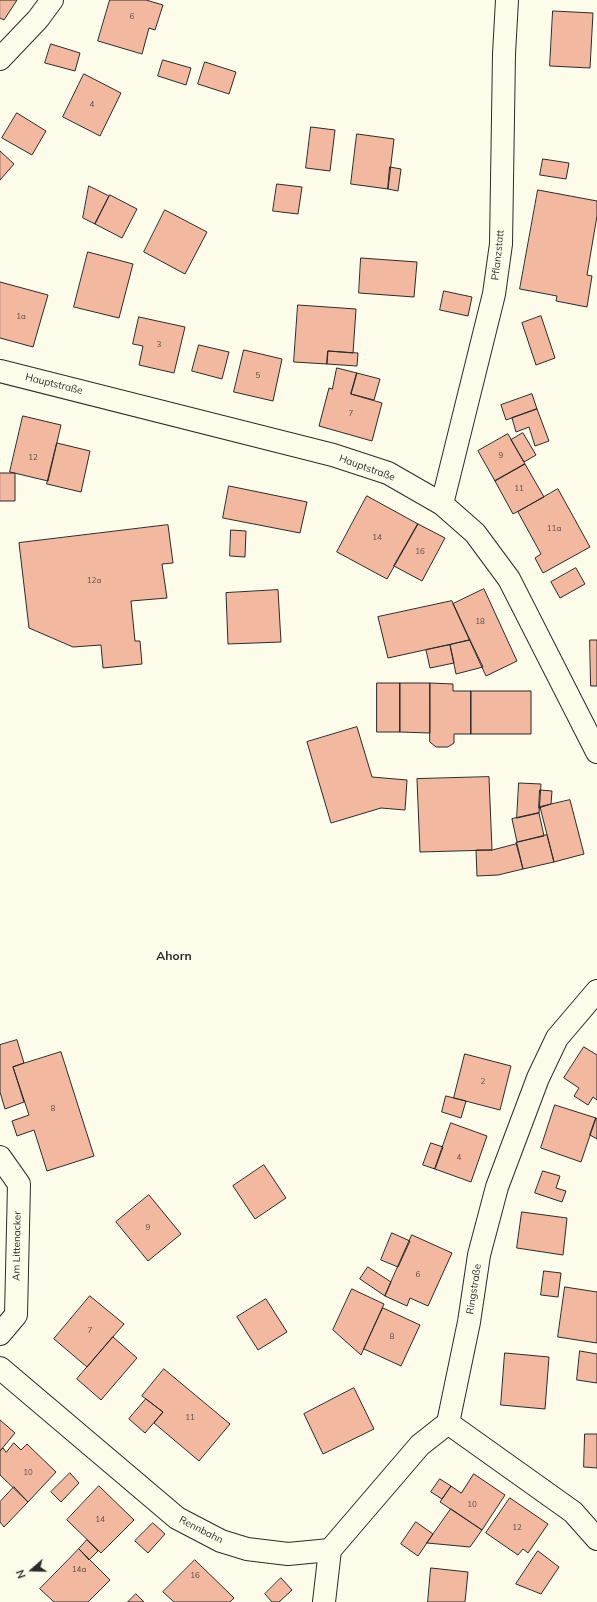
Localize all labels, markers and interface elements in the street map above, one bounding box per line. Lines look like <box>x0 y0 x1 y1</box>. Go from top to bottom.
house number: 6 <box>130 12 134 22</box>
house number: 4 <box>90 100 94 110</box>
street label: Pflanzstatt <box>489 229 507 281</box>
house number: 1a <box>16 312 26 322</box>
house number: 3 <box>157 340 161 350</box>
street label: Hauptstraße <box>24 371 84 397</box>
house number: 5 <box>256 371 260 381</box>
house number: 7 <box>349 409 353 419</box>
house number: 9 <box>499 451 503 461</box>
street label: Hauptstraße <box>337 452 397 484</box>
house number: 12 <box>28 453 38 463</box>
house number: 11 <box>514 484 524 494</box>
house number: 11a <box>547 524 561 534</box>
house number: 14 <box>372 533 382 543</box>
house number: 16 <box>415 547 425 557</box>
house number: 12a <box>87 576 101 586</box>
house number: 18 <box>475 617 485 627</box>
district label: Ahorn <box>156 949 192 963</box>
house number: 2 <box>481 1077 485 1087</box>
house number: 8 <box>51 1104 55 1114</box>
house number: 4 <box>457 1153 461 1163</box>
street label: Am Littenacker <box>10 1211 24 1281</box>
house number: 9 <box>146 1223 150 1233</box>
street label: Ringstraße <box>464 1263 484 1315</box>
house number: 6 <box>416 1270 420 1280</box>
house number: 7 <box>88 1326 92 1336</box>
house number: 8 <box>390 1332 394 1342</box>
house number: 11 <box>185 1413 195 1423</box>
house number: 10 <box>23 1468 33 1478</box>
house number: 10 <box>467 1500 477 1510</box>
street label: Rennbahn <box>177 1514 225 1546</box>
house number: 14 <box>95 1515 105 1525</box>
house number: 12 <box>512 1523 522 1533</box>
north arrow <box>12 1550 52 1590</box>
house number: 14a <box>72 1565 86 1575</box>
text: N <box>13 1568 29 1580</box>
house number: 16 <box>190 1571 200 1581</box>

